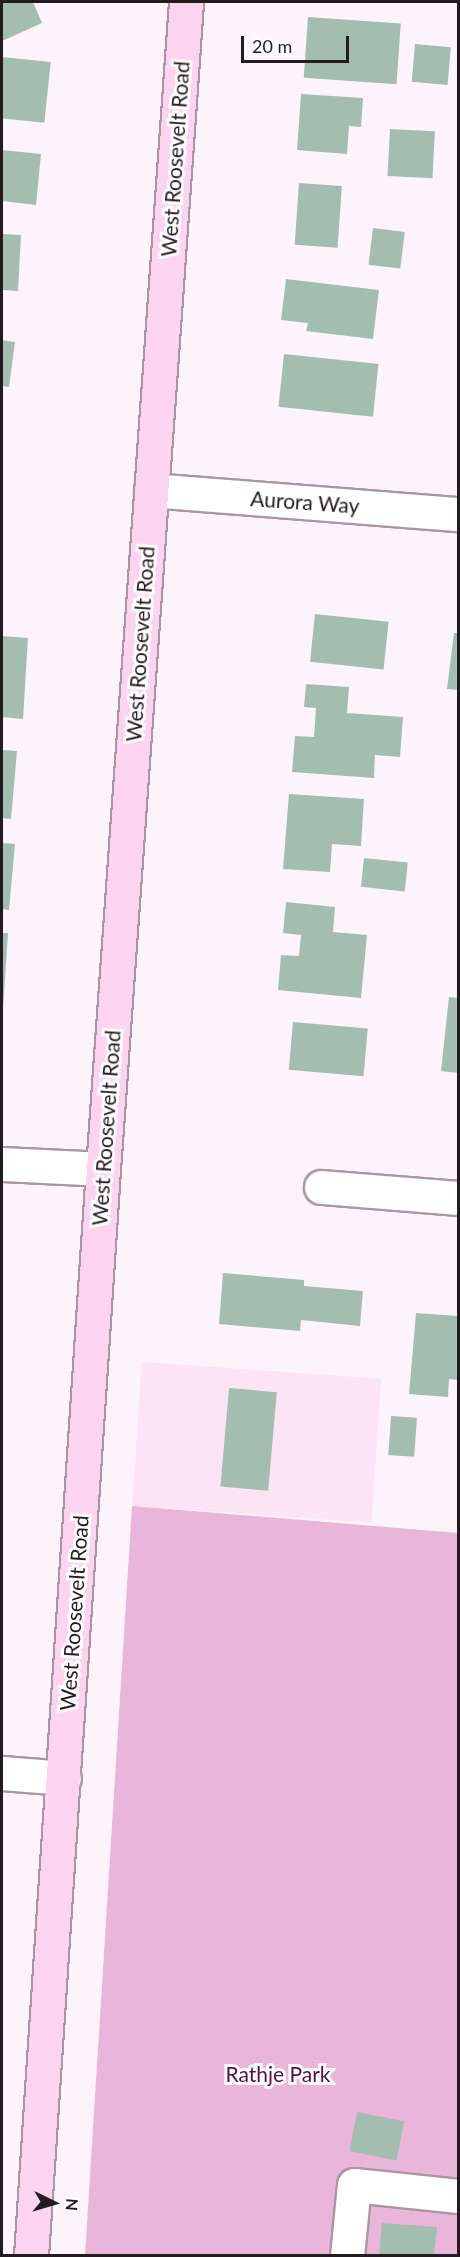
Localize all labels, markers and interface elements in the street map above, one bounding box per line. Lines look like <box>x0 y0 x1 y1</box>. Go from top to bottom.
scale bar <box>244 24 352 62</box>
text: 20 m <box>252 35 292 57</box>
street label: West Roosevelt Road <box>156 60 194 258</box>
street label: Aurora Way <box>249 486 361 518</box>
street label: West Roosevelt Road <box>121 545 159 743</box>
street label: West Roosevelt Road <box>87 1029 125 1227</box>
street label: West Roosevelt Road <box>55 1514 93 1712</box>
park label: Rathje Park <box>225 2061 331 2087</box>
north arrow <box>24 2173 84 2233</box>
text: N <box>62 2198 82 2212</box>

